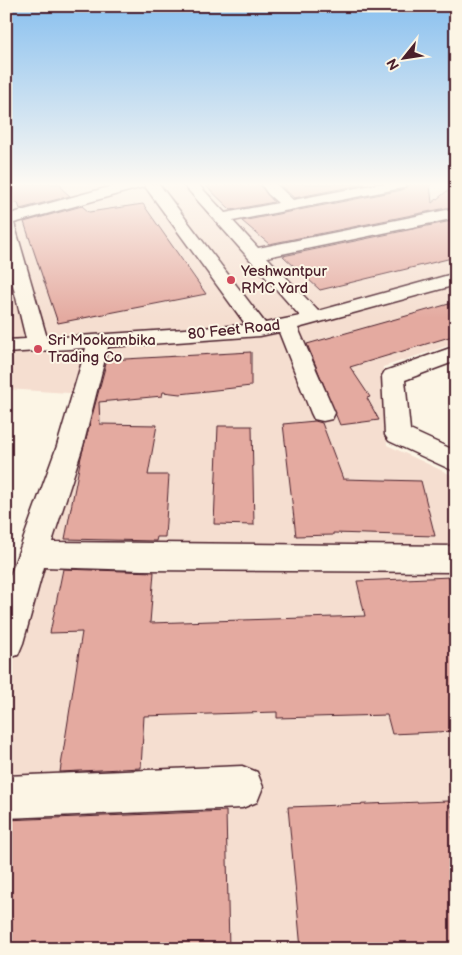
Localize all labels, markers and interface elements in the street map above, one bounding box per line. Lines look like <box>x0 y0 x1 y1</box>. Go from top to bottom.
north arrow <box>380 32 430 82</box>
text: N <box>383 55 403 73</box>
place label: Yeshwantpur RMC Yard <box>240 262 327 298</box>
marker: Yeshwantpur RMC Yard <box>225 274 237 286</box>
street label: 80 Feet Road <box>187 316 281 344</box>
place label: Sri Mookambika Trading Co <box>48 331 156 367</box>
marker: Sri Mookambika Trading Co <box>32 343 44 355</box>

